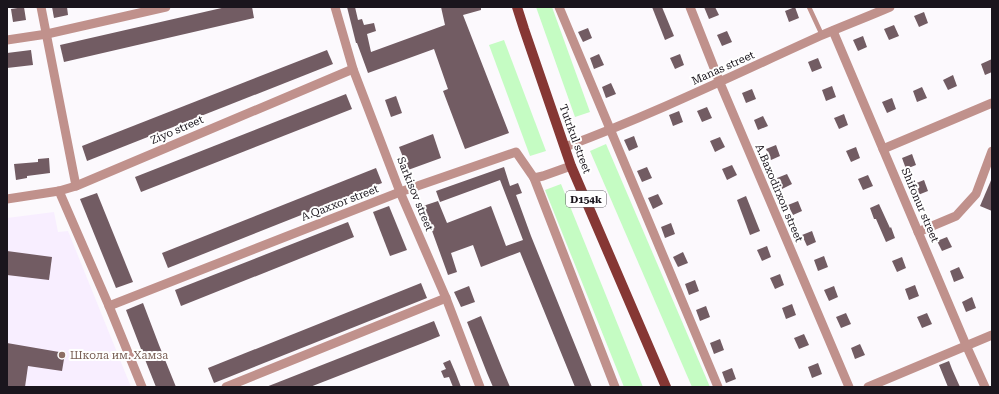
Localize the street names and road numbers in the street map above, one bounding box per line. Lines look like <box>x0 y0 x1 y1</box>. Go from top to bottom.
street label: Manas street <box>690 48 756 88</box>
street label: Tutrkul street <box>556 103 594 175</box>
street label: Ziyo street <box>149 113 205 147</box>
street label: A.Baxodirxon street <box>752 142 806 244</box>
street label: Sarkisov street <box>394 155 436 233</box>
street label: Shifonur street <box>898 166 942 244</box>
street label: A.Qaxxor street <box>299 182 381 224</box>
road number: D154k <box>566 191 606 207</box>

